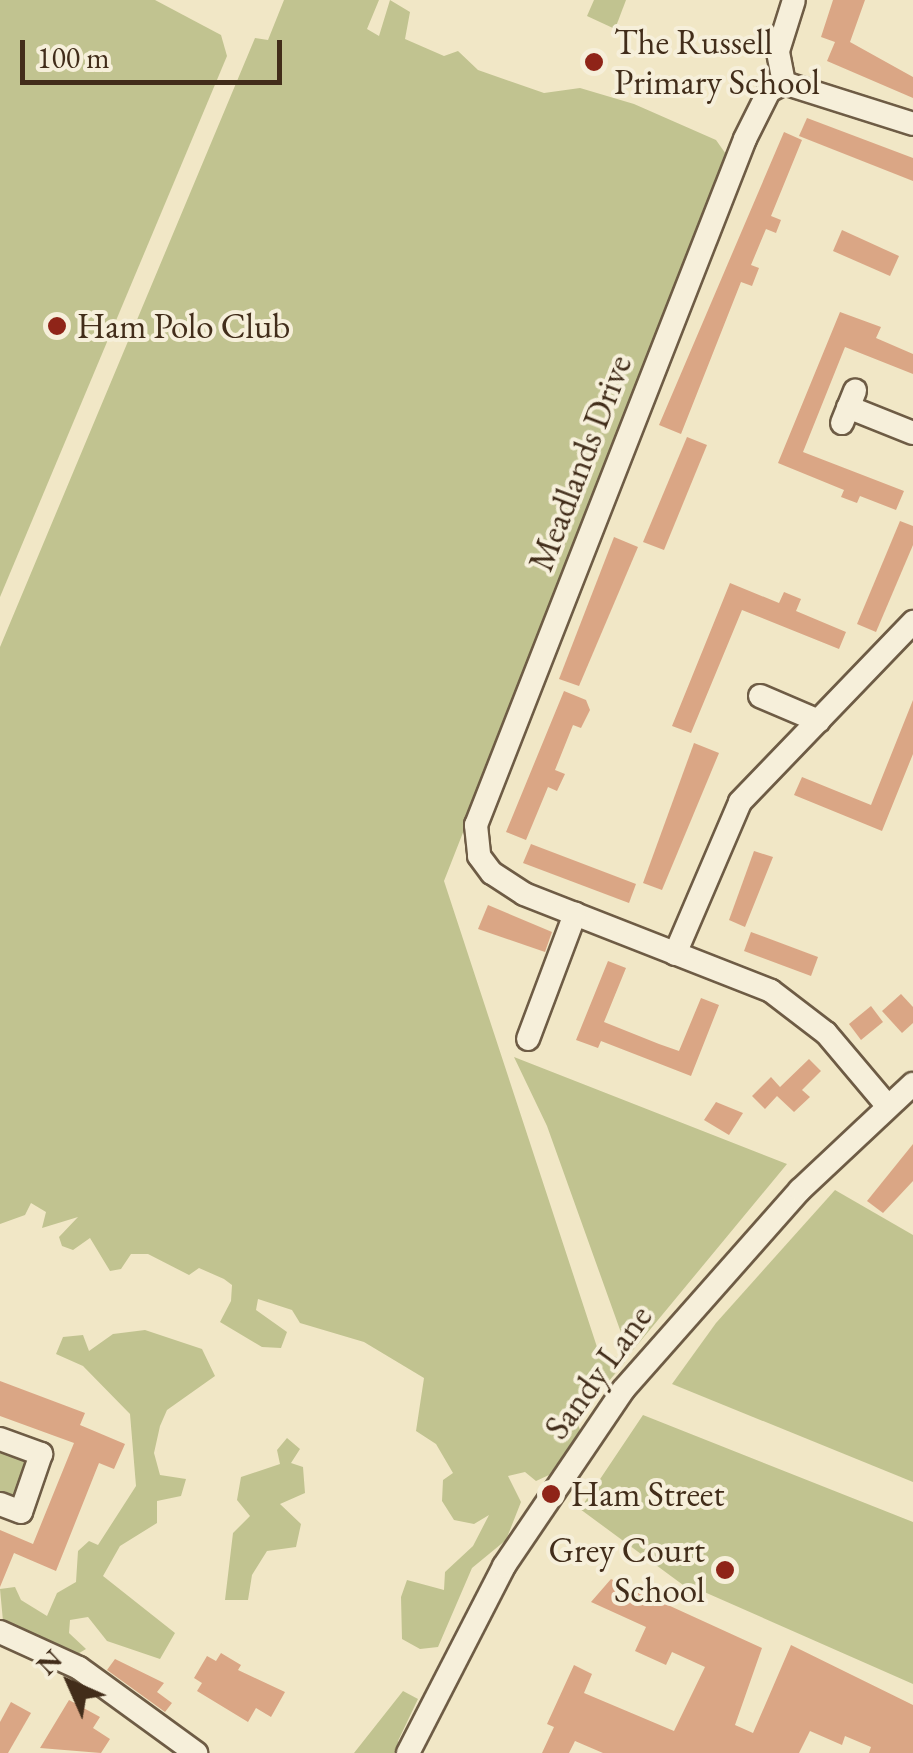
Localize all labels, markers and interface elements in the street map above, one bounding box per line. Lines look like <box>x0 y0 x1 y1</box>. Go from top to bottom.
scale bar <box>25 20 288 82</box>
place label: The Russell Primary School <box>614 21 820 103</box>
text: 100 m <box>37 38 110 77</box>
marker: The Russell Primary School <box>583 51 605 73</box>
place label: Ham Polo Club <box>77 305 290 347</box>
marker: Ham Polo Club <box>46 315 68 337</box>
street label: Meadlands Drive <box>520 349 640 577</box>
street label: Sandy Lane <box>535 1297 661 1447</box>
place label: Ham Street <box>571 1473 724 1515</box>
marker: Ham Street <box>540 1483 562 1505</box>
place label: Grey Court School <box>549 1529 705 1611</box>
marker: Grey Court School <box>714 1559 736 1581</box>
north arrow <box>20 1633 120 1733</box>
text: N <box>28 1641 70 1683</box>

